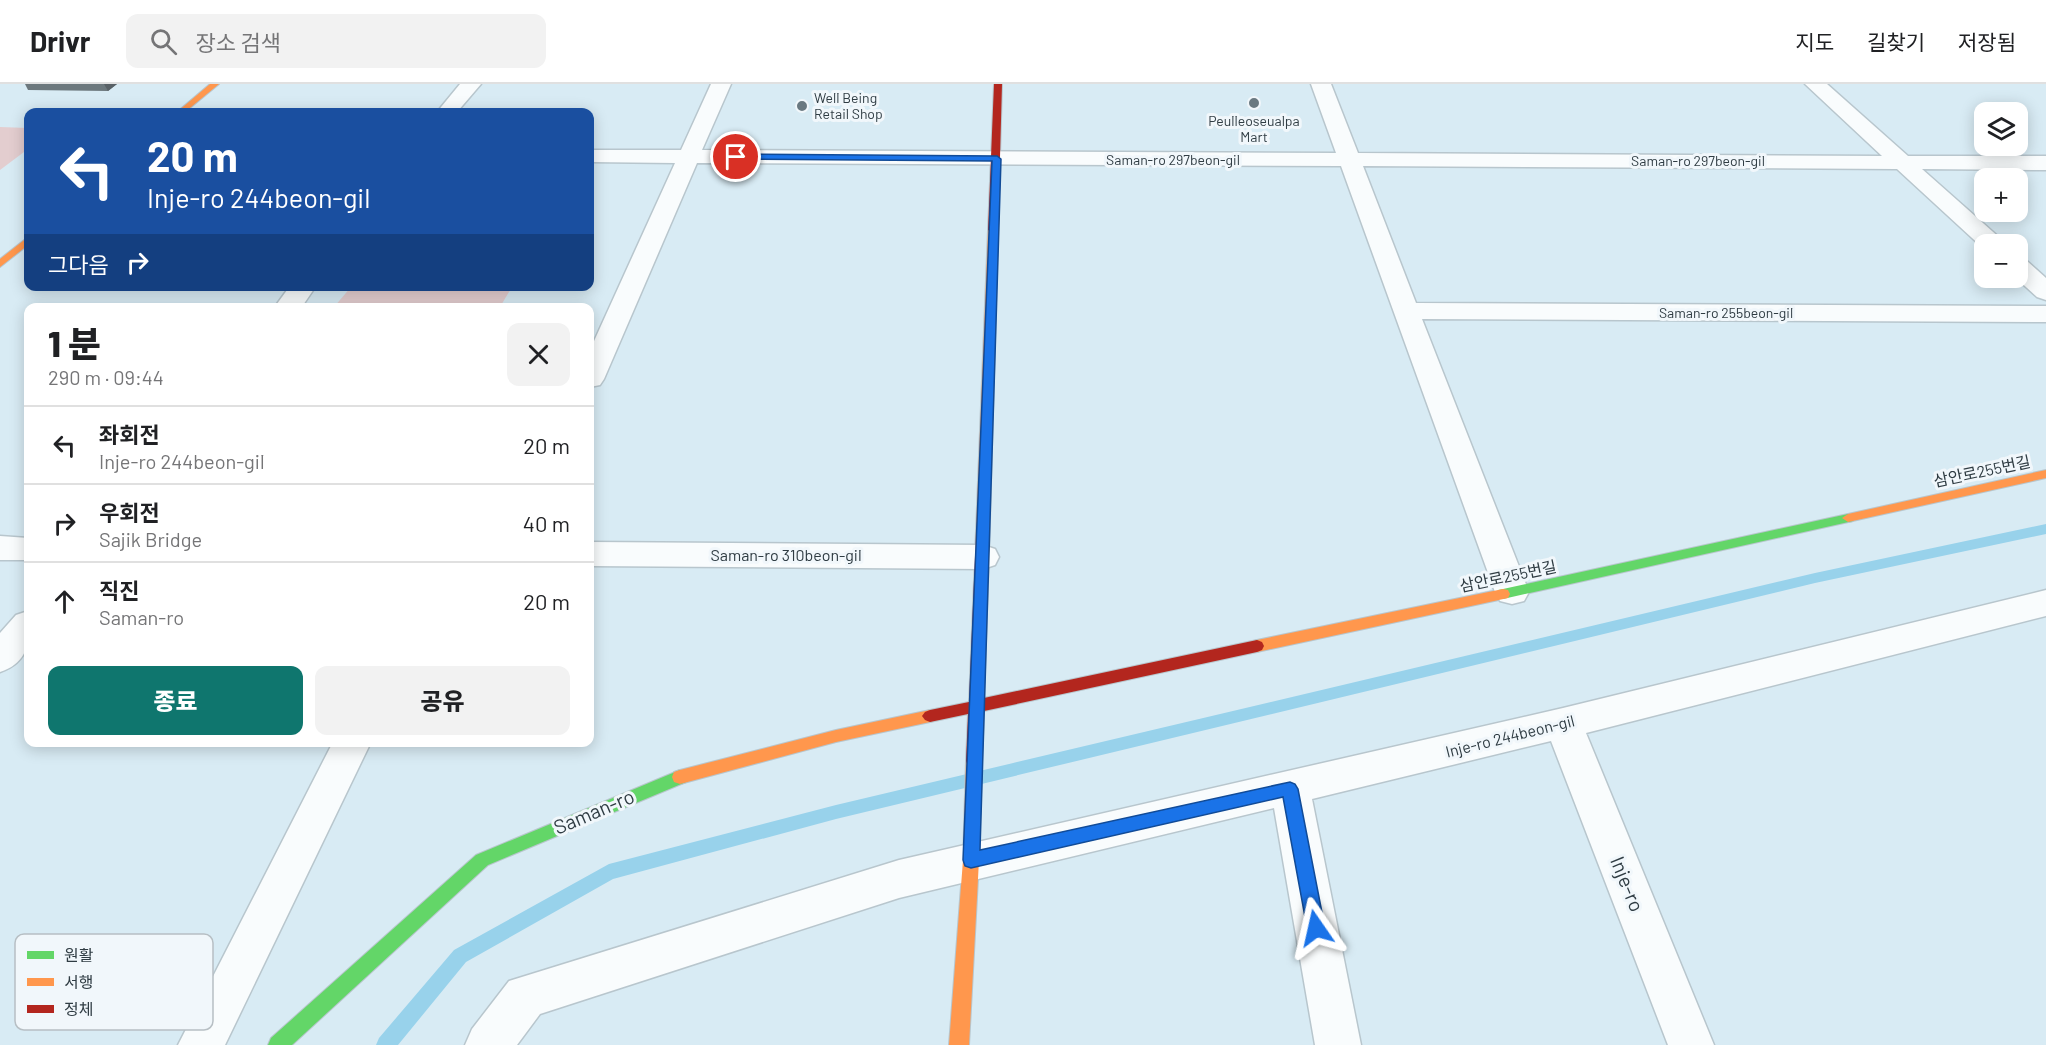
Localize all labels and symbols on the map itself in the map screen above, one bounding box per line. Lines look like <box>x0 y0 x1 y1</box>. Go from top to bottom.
place label: Well Being Retail Shop <box>814 89 883 122</box>
marker: Peulleoseualpa Mart <box>1247 96 1261 110</box>
marker: Well Being Retail Shop <box>795 99 809 113</box>
place label: Peulleoseualpa Mart <box>1208 112 1300 145</box>
pin <box>710 131 761 182</box>
street label: Saman-ro 297beon-gil <box>1106 151 1240 168</box>
street label: Saman-ro 297beon-gil <box>1631 152 1765 169</box>
street label: Saman-ro 255beon-gil <box>1659 304 1793 321</box>
street label: 삼안로255번길 <box>1932 451 2032 490</box>
street label: Saman-ro 310beon-gil <box>710 545 862 564</box>
street label: 삼안로255번길 <box>1458 556 1558 595</box>
street label: Inje-ro 244beon-gil <box>1443 710 1576 761</box>
street label: Saman-ro <box>550 783 638 839</box>
street label: Inje-ro <box>1606 852 1650 915</box>
position arrow <box>1284 896 1348 960</box>
legend <box>15 934 213 1030</box>
text: 원활 <box>64 945 94 964</box>
text: 서행 <box>64 972 93 991</box>
text: 정체 <box>64 999 93 1018</box>

